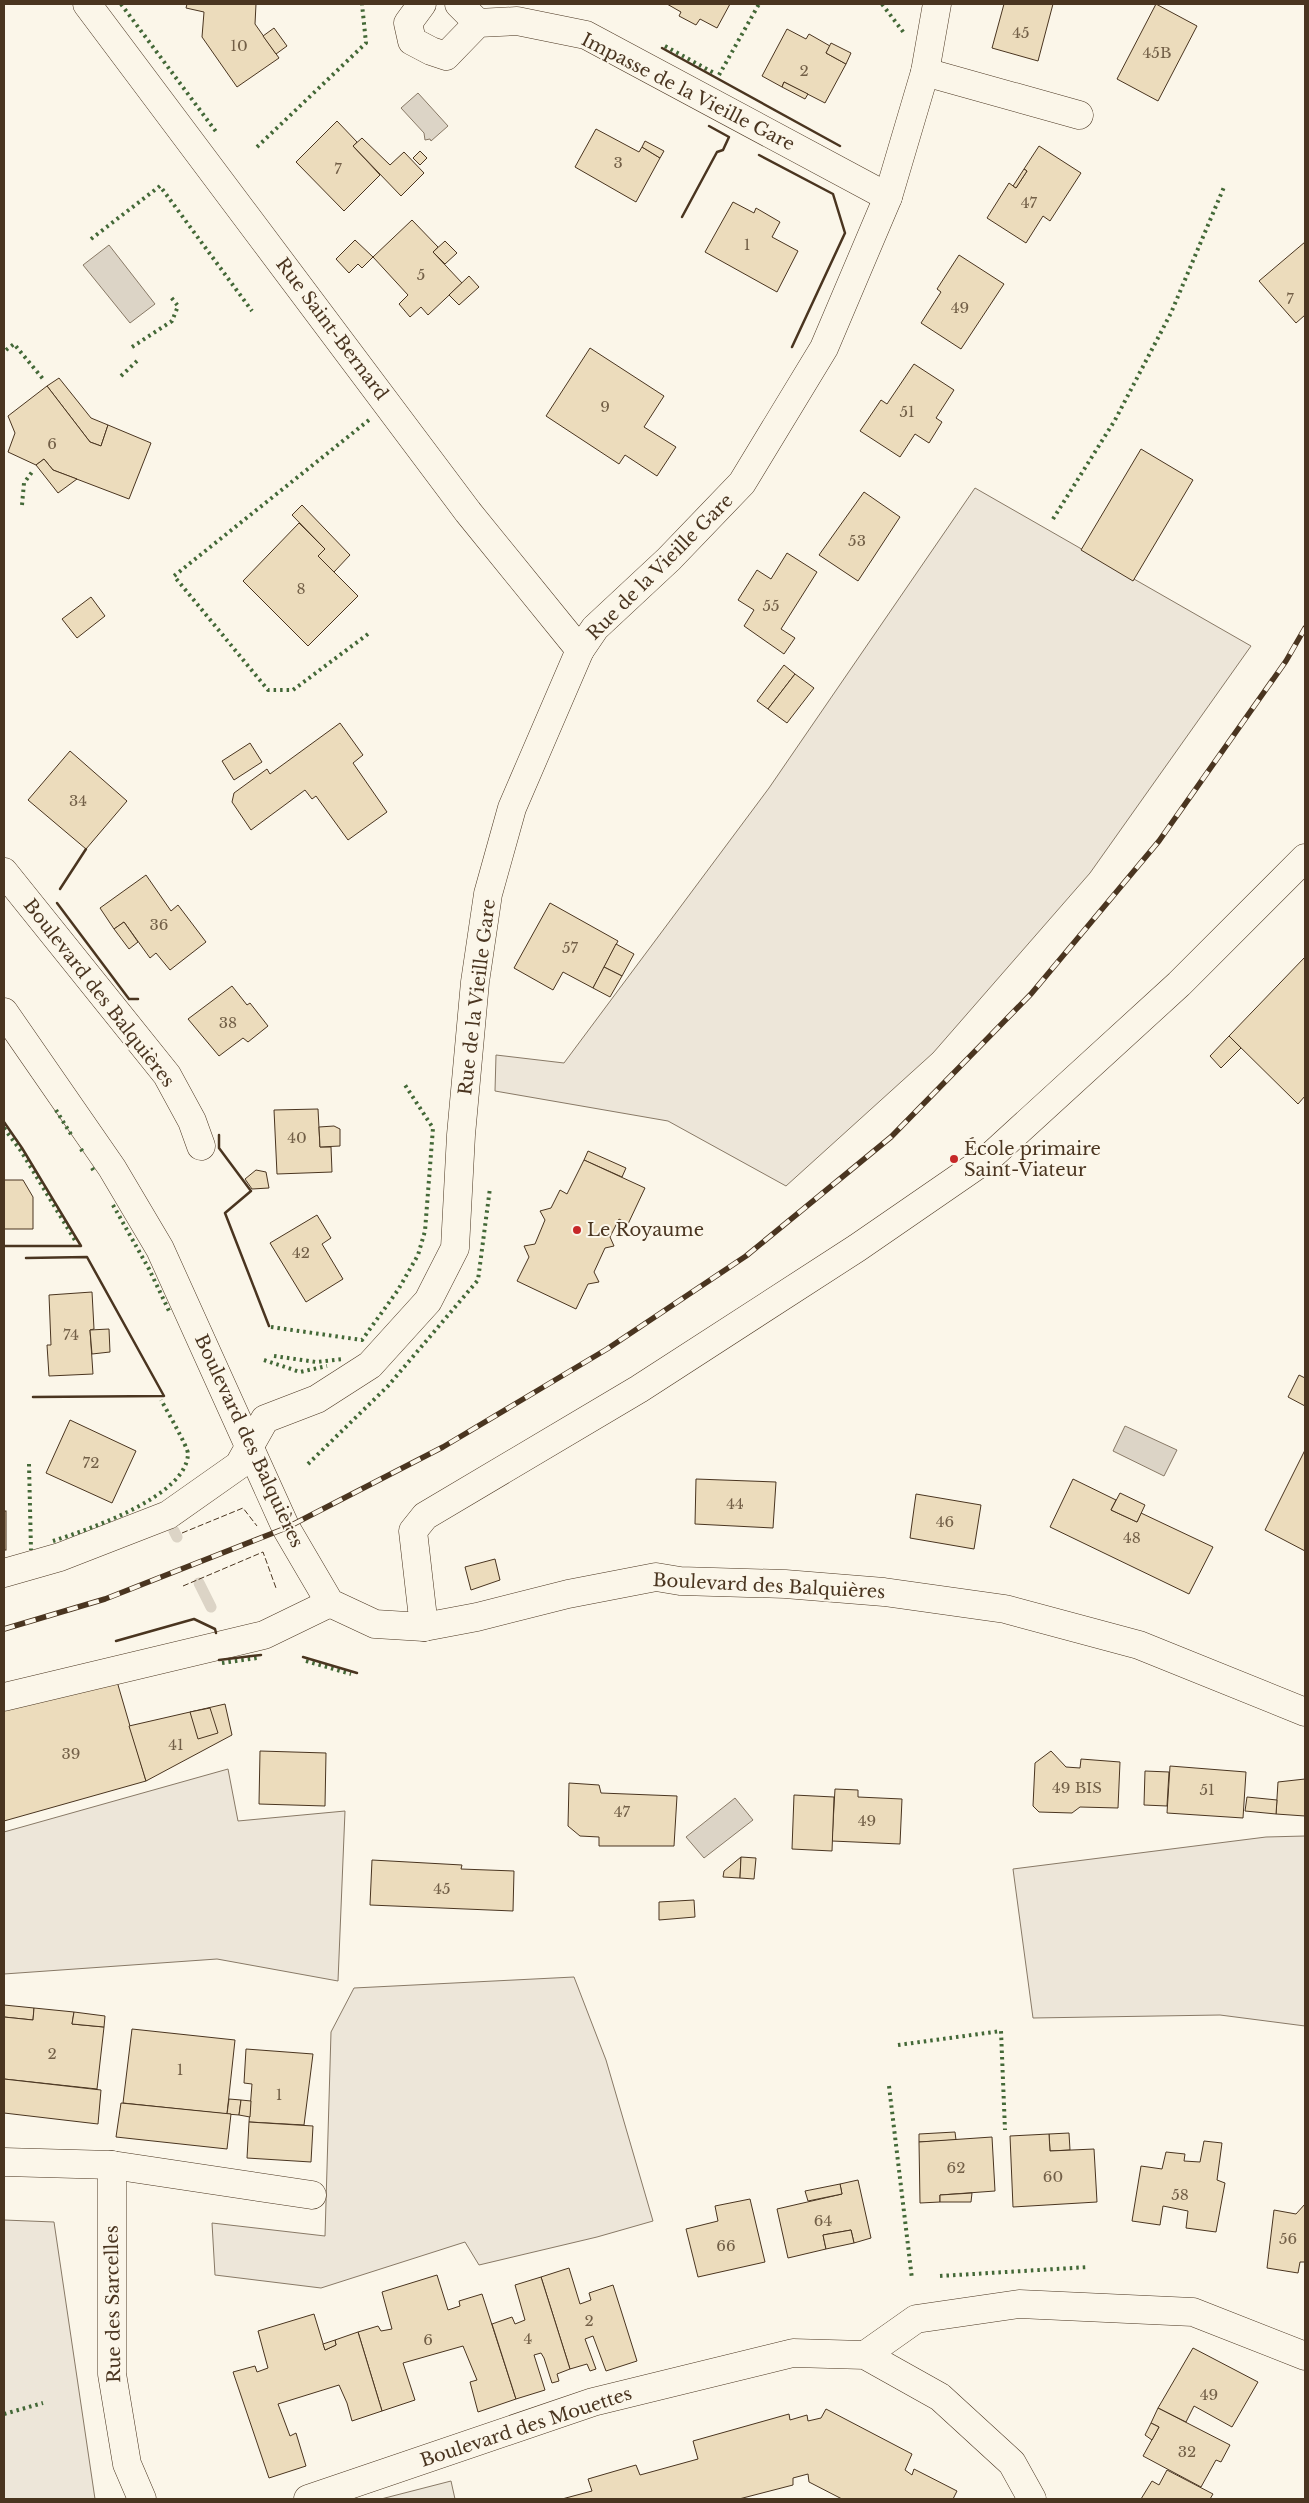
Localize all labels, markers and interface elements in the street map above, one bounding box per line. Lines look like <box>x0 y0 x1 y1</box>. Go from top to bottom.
house number: 45 <box>1012 23 1030 42</box>
street label: Impasse de la Vieille Gare <box>578 29 798 155</box>
house number: 10 <box>230 36 248 55</box>
house number: 45B <box>1143 43 1171 62</box>
house number: 2 <box>799 61 809 80</box>
house number: 3 <box>613 153 623 172</box>
house number: 7 <box>334 159 342 178</box>
house number: 47 <box>1021 193 1038 212</box>
house number: 1 <box>744 235 750 254</box>
street label: Rue Saint-Bernard <box>271 254 393 404</box>
house number: 5 <box>417 265 425 284</box>
house number: 7 <box>1286 289 1294 308</box>
house number: 49 <box>951 298 969 317</box>
house number: 9 <box>600 397 610 416</box>
house number: 51 <box>899 402 915 421</box>
house number: 6 <box>47 434 57 453</box>
street label: Rue de la Vieille Gare <box>582 489 738 645</box>
house number: 53 <box>848 531 866 550</box>
house number: 8 <box>296 579 306 598</box>
house number: 55 <box>762 596 780 615</box>
house number: 34 <box>69 791 87 810</box>
street label: Boulevard des Balquières <box>19 895 179 1091</box>
street label: Rue de la Vieille Gare <box>454 898 500 1096</box>
house number: 36 <box>150 915 168 934</box>
house number: 57 <box>562 938 578 957</box>
house number: 38 <box>219 1013 237 1032</box>
house number: 40 <box>287 1128 307 1147</box>
place label: École primaire Saint-Viateur <box>964 1137 1101 1181</box>
marker: École primaire Saint-Viateur <box>948 1153 960 1165</box>
place label: Le Royaume <box>587 1219 704 1241</box>
marker: Le Royaume <box>571 1224 583 1236</box>
house number: 42 <box>292 1243 310 1262</box>
house number: 74 <box>63 1325 79 1344</box>
street label: Boulevard des Balquières <box>190 1331 308 1551</box>
house number: 72 <box>83 1453 99 1472</box>
house number: 44 <box>726 1494 744 1513</box>
house number: 46 <box>936 1512 954 1531</box>
house number: 48 <box>1123 1528 1141 1547</box>
street label: Boulevard des Balquières <box>652 1569 886 1603</box>
house number: 41 <box>168 1735 184 1754</box>
house number: 39 <box>62 1744 80 1763</box>
house number: 49 BIS <box>1052 1778 1102 1797</box>
house number: 51 <box>1199 1780 1215 1799</box>
house number: 47 <box>614 1802 631 1821</box>
house number: 49 <box>858 1811 876 1830</box>
house number: 45 <box>433 1879 451 1898</box>
house number: 2 <box>47 2044 57 2063</box>
house number: 1 <box>177 2060 183 2079</box>
house number: 1 <box>276 2085 282 2104</box>
house number: 62 <box>947 2158 965 2177</box>
house number: 60 <box>1043 2167 1063 2186</box>
house number: 58 <box>1171 2185 1189 2204</box>
house number: 64 <box>814 2211 832 2230</box>
street label: Rue des Sarcelles <box>101 2225 125 2383</box>
house number: 56 <box>1279 2229 1297 2248</box>
house number: 66 <box>716 2236 736 2255</box>
house number: 2 <box>584 2311 594 2330</box>
house number: 4 <box>524 2329 532 2348</box>
house number: 6 <box>423 2330 433 2349</box>
street label: Boulevard des Mouettes <box>417 2382 635 2472</box>
house number: 49 <box>1200 2385 1218 2404</box>
house number: 32 <box>1178 2442 1196 2461</box>

